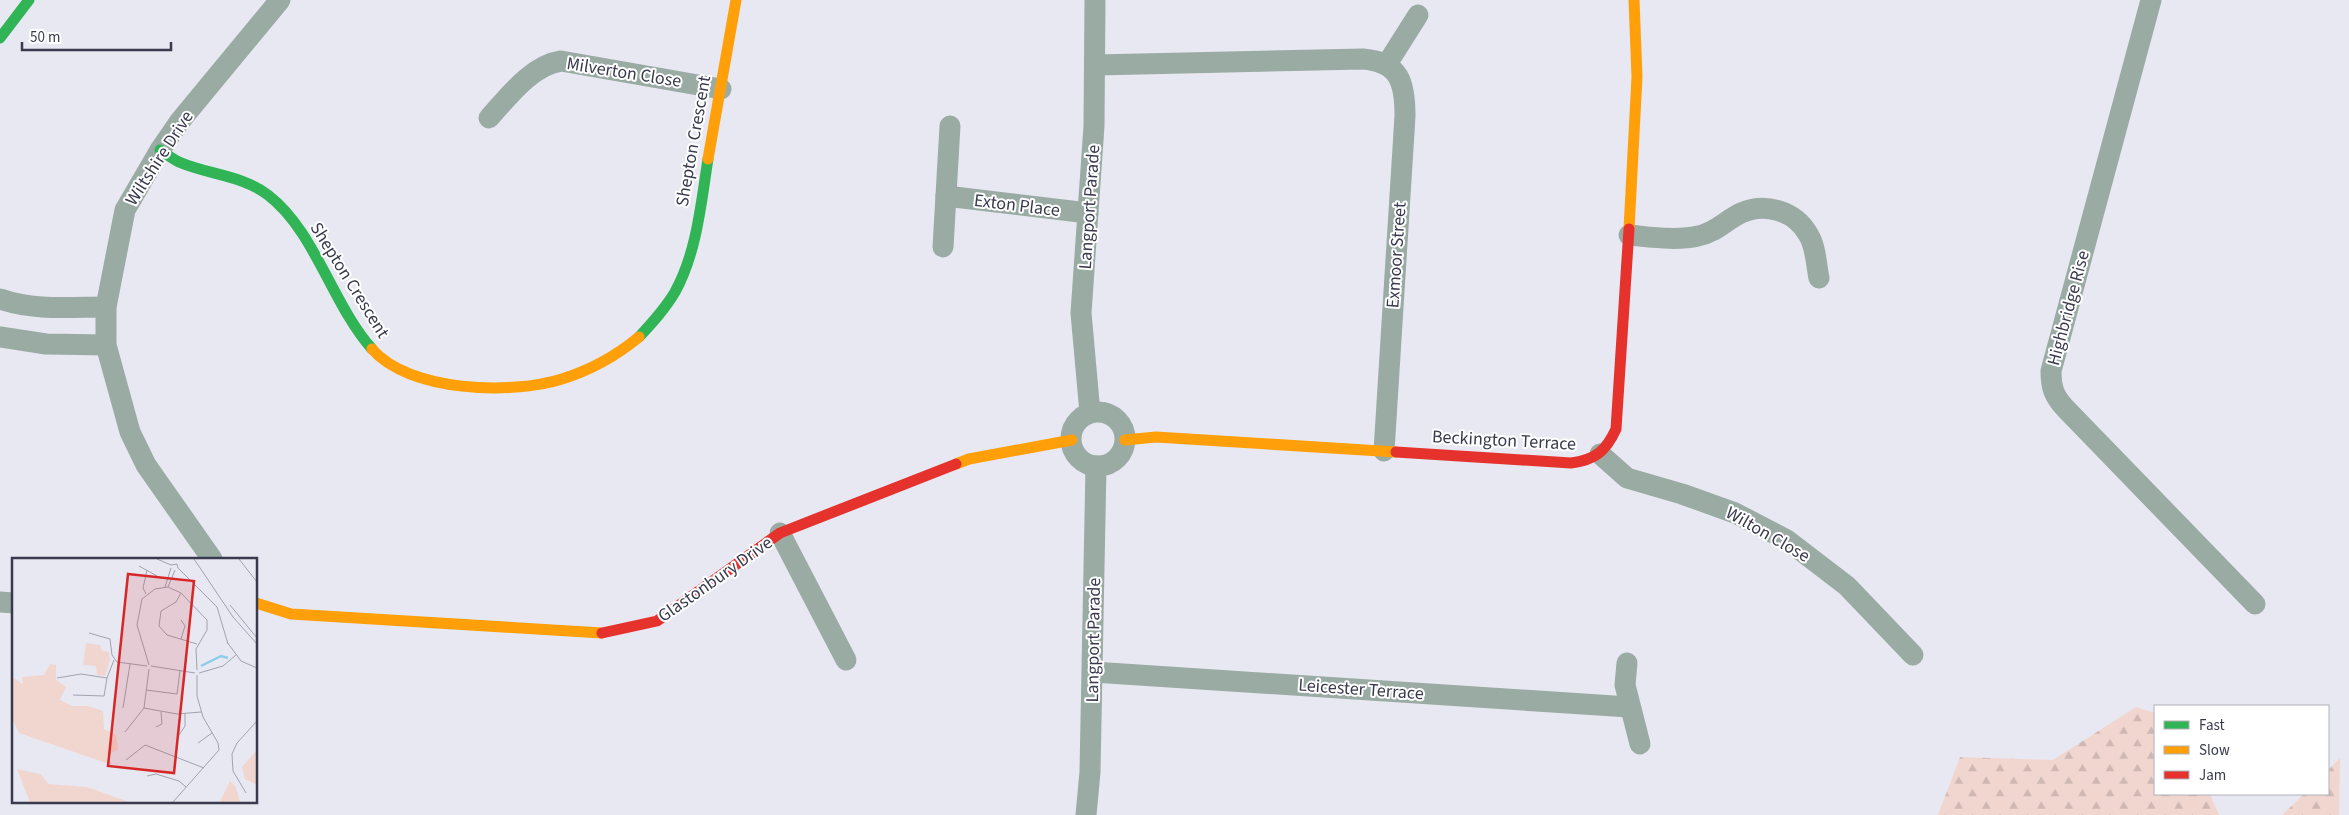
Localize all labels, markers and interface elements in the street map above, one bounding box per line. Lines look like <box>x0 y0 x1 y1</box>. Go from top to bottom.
scale bar <box>22 20 171 52</box>
text: 50 m <box>30 27 60 48</box>
street label: Milverton Close <box>565 51 683 94</box>
street label: Shepton Crescent <box>670 74 717 209</box>
street label: Wiltshire Drive <box>119 106 199 211</box>
street label: Langport Parade <box>1073 144 1106 270</box>
street label: Exton Place <box>973 188 1061 223</box>
street label: Exmoor Street <box>1380 201 1413 309</box>
street label: Shepton Crescent <box>304 217 395 343</box>
street label: Highbridge Rise <box>2041 248 2096 368</box>
street label: Beckington Terrace <box>1431 424 1577 457</box>
street label: Wilton Close <box>1721 500 1814 569</box>
street label: Glastonbury Drive <box>653 530 778 628</box>
inset map <box>12 558 258 802</box>
street label: Langport Parade <box>1080 577 1107 703</box>
street label: Leicester Terrace <box>1297 673 1425 706</box>
legend <box>2154 705 2329 795</box>
text: Fast <box>2199 715 2225 736</box>
text: Slow <box>2199 740 2230 761</box>
text: Jam <box>2199 765 2226 786</box>

